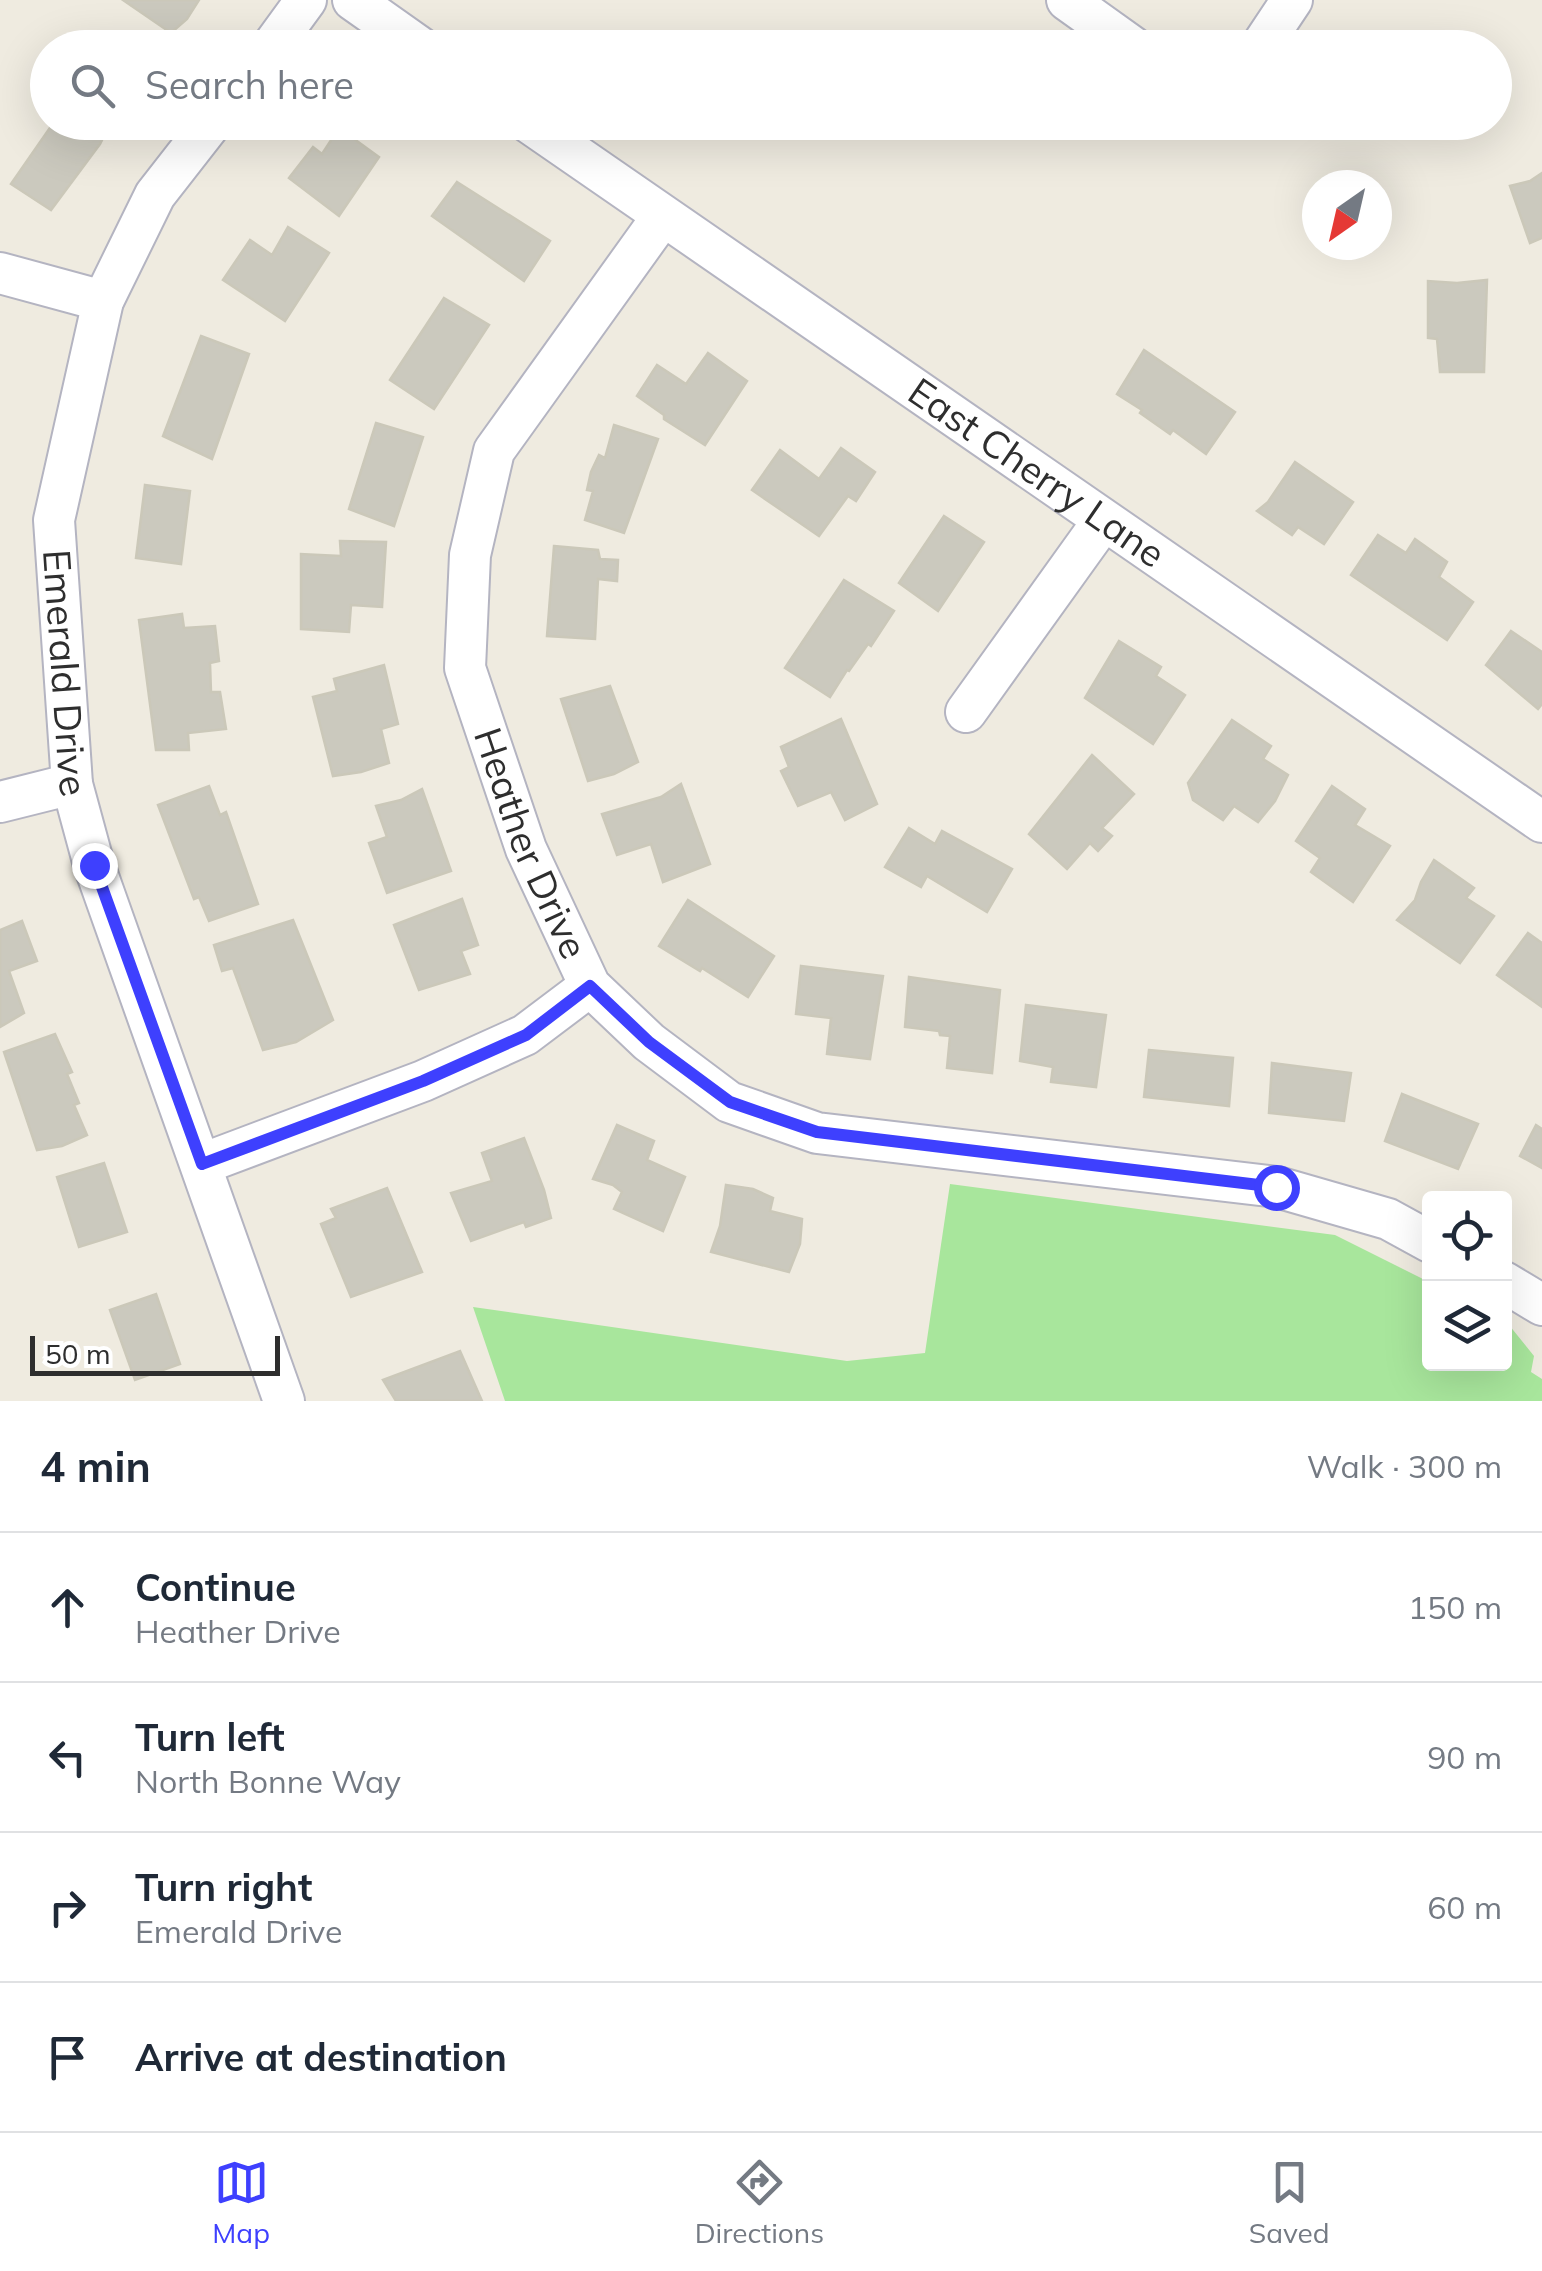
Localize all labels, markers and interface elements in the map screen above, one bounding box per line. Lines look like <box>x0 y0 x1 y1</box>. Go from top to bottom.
search box <box>30 30 1512 140</box>
icon: search <box>65 58 120 113</box>
text: Search here <box>145 61 354 109</box>
north arrow <box>1302 170 1392 260</box>
street label: East Cherry Lane <box>900 367 1175 578</box>
street label: Emerald Drive <box>33 548 99 801</box>
street label: Heather Drive <box>464 721 599 966</box>
route end <box>72 843 118 889</box>
route start <box>1254 1165 1300 1211</box>
map controls <box>1422 1191 1512 1371</box>
button: locate <box>1422 1191 1512 1281</box>
button: layers <box>1422 1281 1512 1371</box>
scale bar <box>30 1331 280 1376</box>
text: 50 m <box>45 1336 111 1371</box>
text: 4 min <box>40 1440 151 1493</box>
text: Walk · 300 m <box>1307 1446 1502 1486</box>
text: Continue <box>135 1563 296 1611</box>
icon: ahead <box>40 1580 95 1635</box>
text: 150 m <box>1408 1587 1502 1627</box>
text: Heather Drive <box>135 1611 341 1651</box>
text: Turn left <box>135 1713 285 1761</box>
icon: left <box>40 1730 95 1785</box>
text: 90 m <box>1427 1737 1502 1777</box>
text: North Bonne Way <box>135 1761 401 1801</box>
text: Turn right <box>135 1863 312 1911</box>
icon: right <box>40 1880 95 1935</box>
text: 60 m <box>1427 1887 1502 1927</box>
text: Emerald Drive <box>135 1911 342 1951</box>
icon: arrive <box>40 2030 95 2085</box>
text: Arrive at destination <box>135 2033 507 2081</box>
tab: Map <box>212 2155 270 2250</box>
tab: Directions <box>695 2155 824 2250</box>
tab: Saved <box>1249 2155 1330 2250</box>

